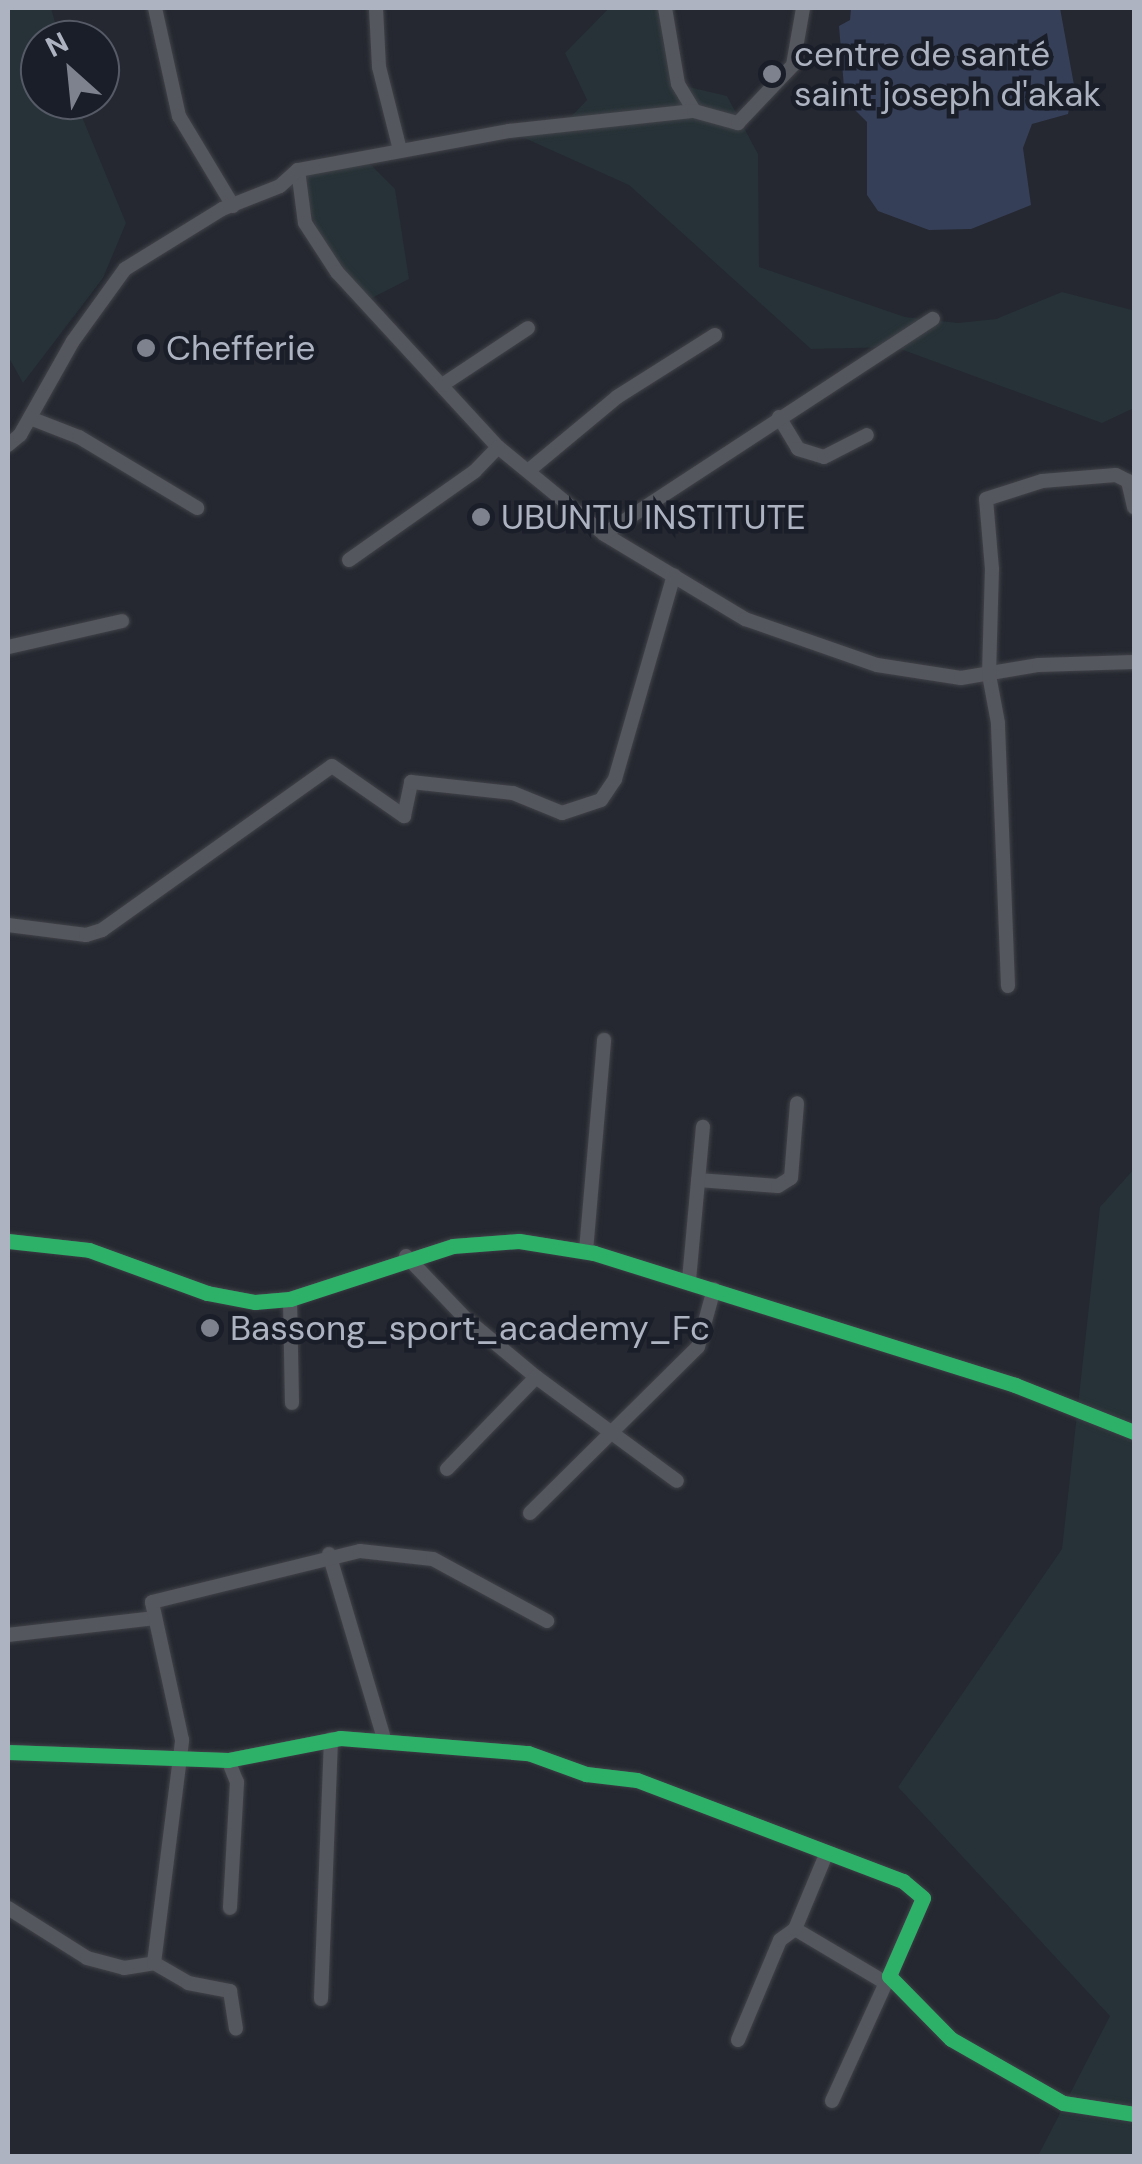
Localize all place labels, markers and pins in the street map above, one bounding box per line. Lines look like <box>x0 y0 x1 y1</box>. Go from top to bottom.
place label: centre de santé saint joseph d'akak <box>794 33 1101 115</box>
marker: centre de santé saint joseph d'akak <box>759 61 785 87</box>
place label: Chefferie <box>166 327 315 369</box>
marker: Chefferie <box>135 337 157 359</box>
place label: UBUNTU INSTITUTE <box>501 496 806 538</box>
marker: UBUNTU INSTITUTE <box>470 506 492 528</box>
place label: Bassong_sport_academy_Fc <box>230 1307 710 1349</box>
marker: Bassong_sport_academy_Fc <box>199 1317 221 1339</box>

